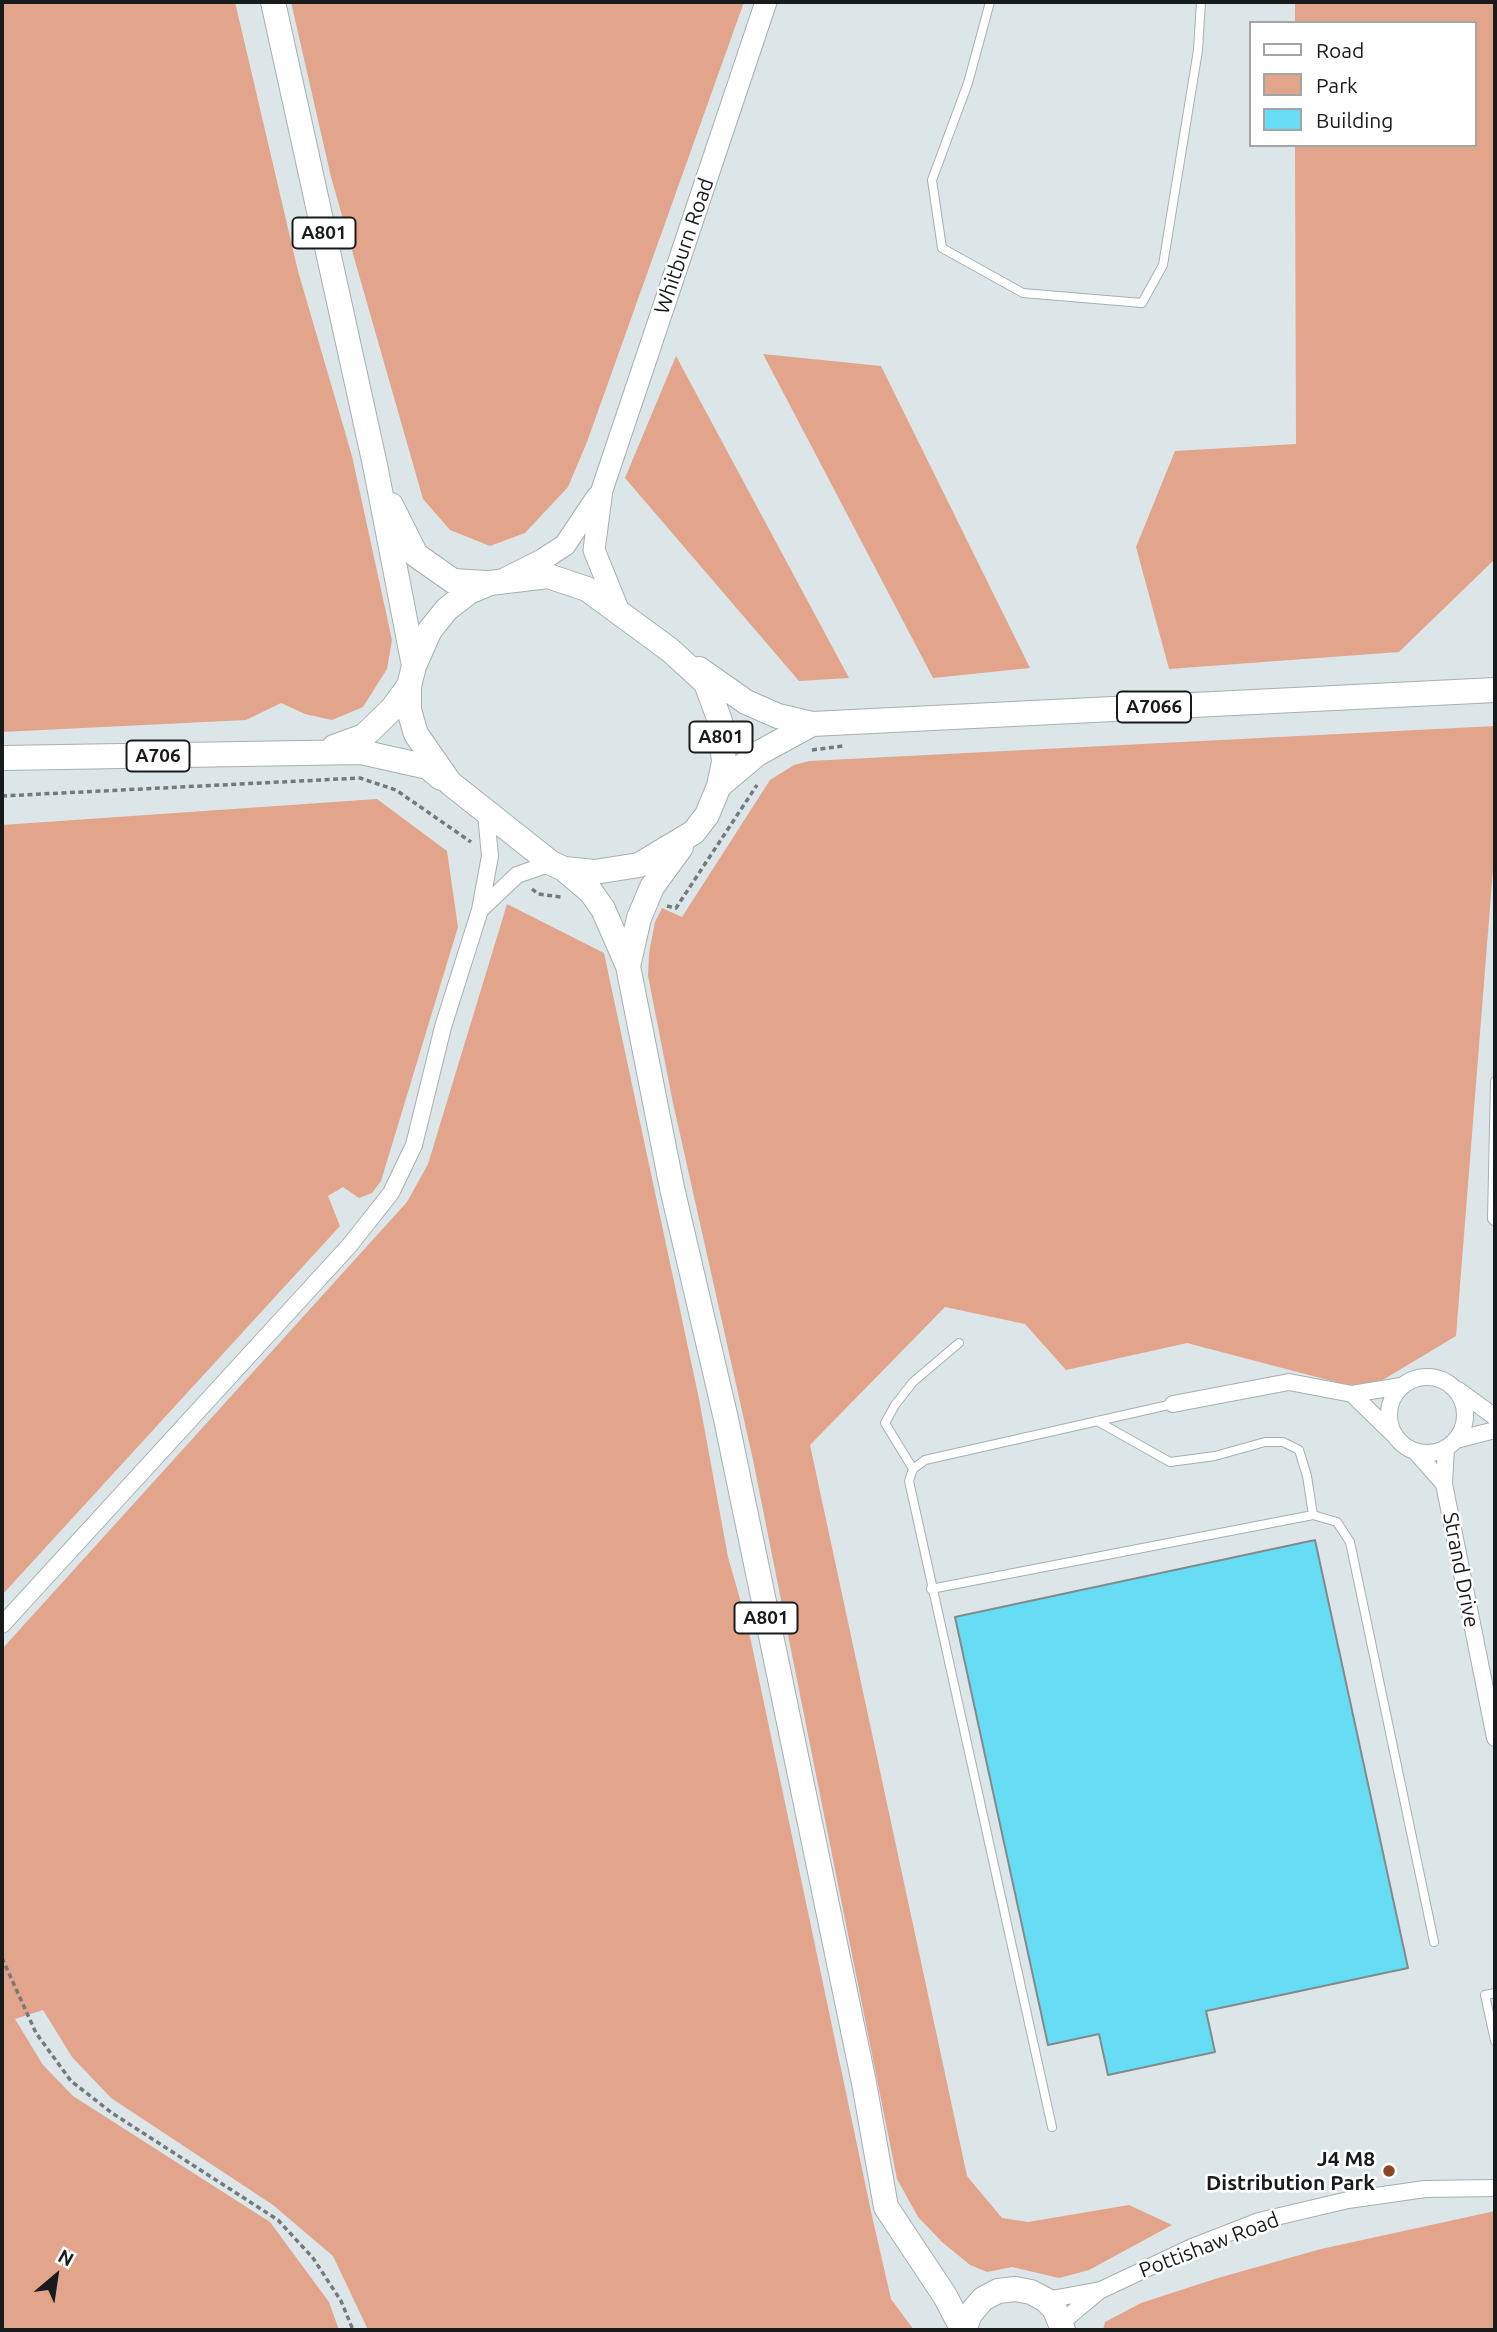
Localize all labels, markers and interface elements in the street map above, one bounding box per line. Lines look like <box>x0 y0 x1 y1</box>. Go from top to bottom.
legend <box>1248 21 1476 147</box>
text: Road <box>1316 38 1364 62</box>
text: Park <box>1316 73 1358 97</box>
text: Building <box>1316 108 1393 132</box>
street label: Whitburn Road <box>649 175 719 317</box>
road number: A801 <box>292 218 356 248</box>
road number: A7066 <box>1117 692 1191 722</box>
road number: A801 <box>690 722 752 752</box>
road number: A706 <box>127 740 190 772</box>
street label: Strand Drive <box>1437 1510 1485 1630</box>
road number: A801 <box>734 1602 798 1634</box>
place label: J4 M8 Distribution Park <box>1206 2146 1375 2196</box>
marker: J4 M8 Distribution Park <box>1381 2163 1397 2179</box>
street label: Pottishaw Road <box>1136 2207 1282 2283</box>
north arrow <box>21 2241 91 2311</box>
text: N <box>55 2245 78 2271</box>

